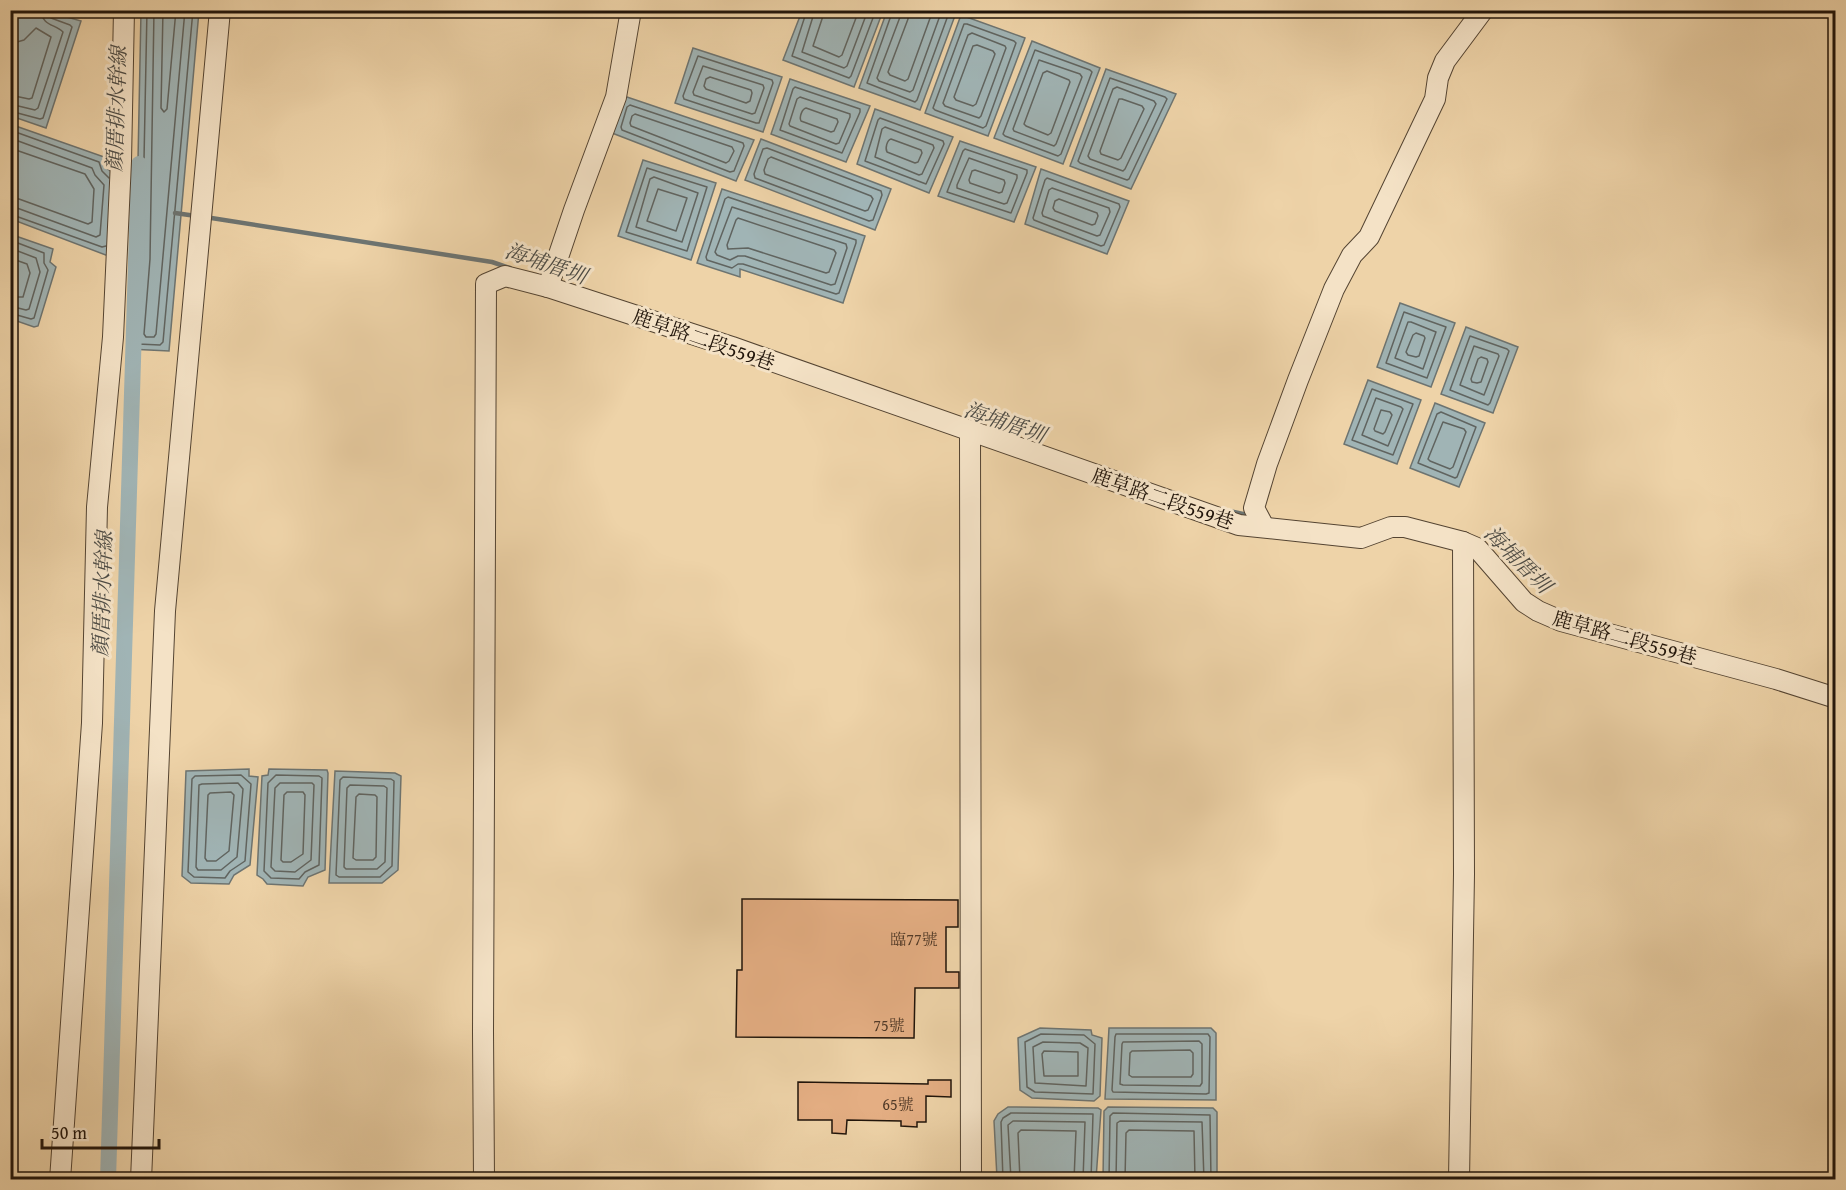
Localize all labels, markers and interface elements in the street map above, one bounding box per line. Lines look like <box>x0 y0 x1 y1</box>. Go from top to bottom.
water label: 顏厝排水幹線 <box>98 43 134 173</box>
water label: 海埔厝圳 <box>501 235 594 292</box>
street label: 鹿草路二段559巷 <box>629 301 779 377</box>
water label: 海埔厝圳 <box>960 394 1053 451</box>
street label: 鹿草路二段559巷 <box>1088 460 1238 536</box>
water label: 海埔厝圳 <box>1477 518 1561 602</box>
water label: 顏厝排水幹線 <box>84 528 120 658</box>
street label: 鹿草路二段559巷 <box>1549 603 1701 671</box>
house number: 臨77號 <box>890 927 938 951</box>
house number: 75號 <box>873 1013 905 1037</box>
house number: 65號 <box>882 1092 914 1116</box>
scale bar <box>42 1112 159 1150</box>
text: 50 m <box>51 1119 87 1146</box>

